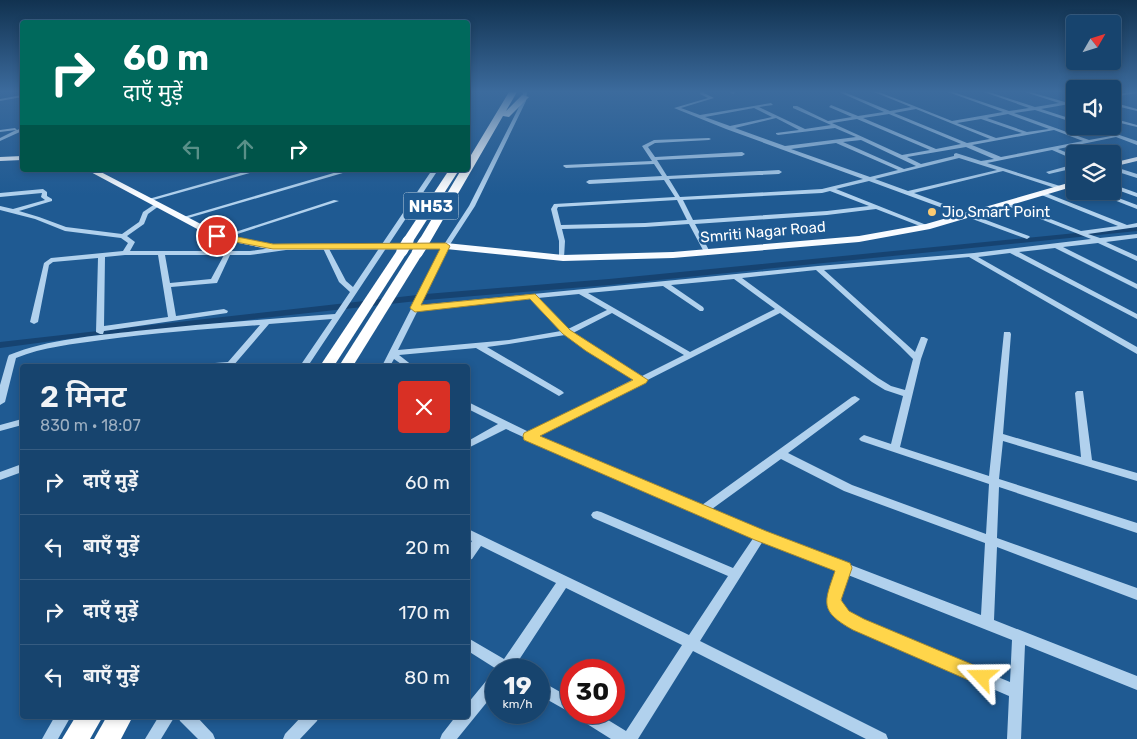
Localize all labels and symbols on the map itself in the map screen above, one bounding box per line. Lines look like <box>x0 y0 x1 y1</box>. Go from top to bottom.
north arrow <box>1066 15 1121 70</box>
road number: NH53 <box>404 192 458 220</box>
place label: Jio Smart Point <box>942 203 1050 221</box>
marker: Jio Smart Point <box>926 206 938 218</box>
pin <box>196 215 238 257</box>
street label: Smriti Nagar Road <box>700 218 826 246</box>
position arrow <box>955 650 1007 702</box>
speed limit sign: 30 <box>560 659 625 724</box>

